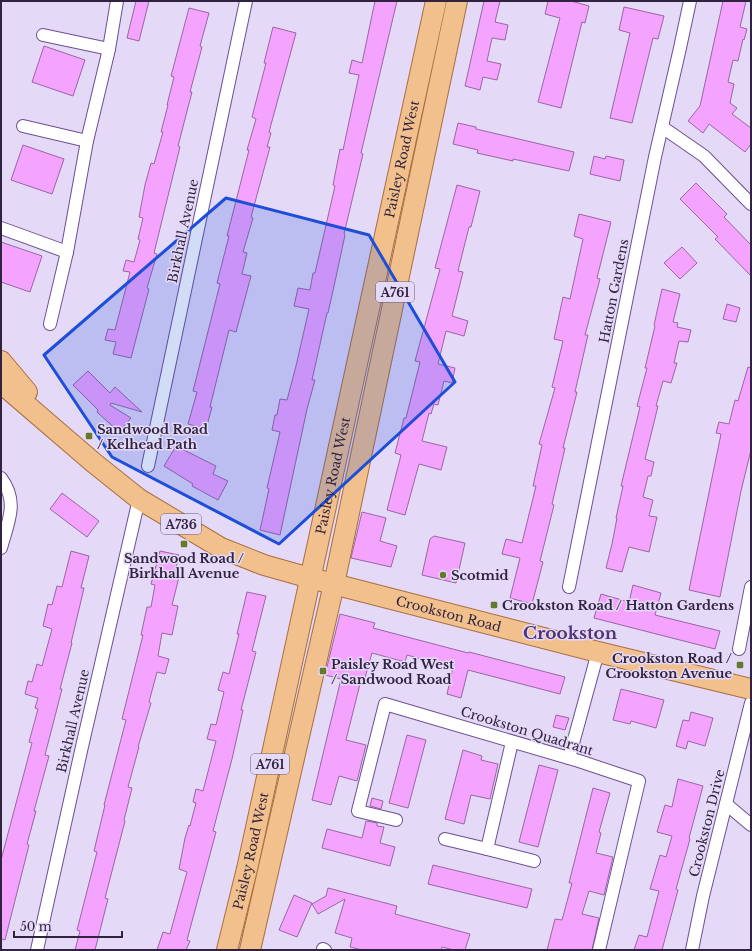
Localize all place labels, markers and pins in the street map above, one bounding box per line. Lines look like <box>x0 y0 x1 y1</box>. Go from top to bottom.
place label: Sandwood Road / Kelhead Path <box>97 421 208 453</box>
marker: Sandwood Road / Kelhead Path <box>84 431 94 441</box>
marker: Sandwood Road / Birkhall Avenue <box>179 539 189 549</box>
place label: Sandwood Road / Birkhall Avenue <box>124 550 244 582</box>
place label: Scotmid <box>451 567 509 584</box>
marker: Scotmid <box>438 570 448 580</box>
place label: Crookston Road / Hatton Gardens <box>502 597 734 614</box>
marker: Crookston Road / Hatton Gardens <box>489 600 499 610</box>
place label: Crookston Road / Crookston Avenue <box>606 650 732 682</box>
place label: Paisley Road West / Sandwood Road <box>331 656 454 688</box>
marker: Crookston Road / Crookston Avenue <box>735 660 745 670</box>
marker: Paisley Road West / Sandwood Road <box>318 666 328 676</box>

